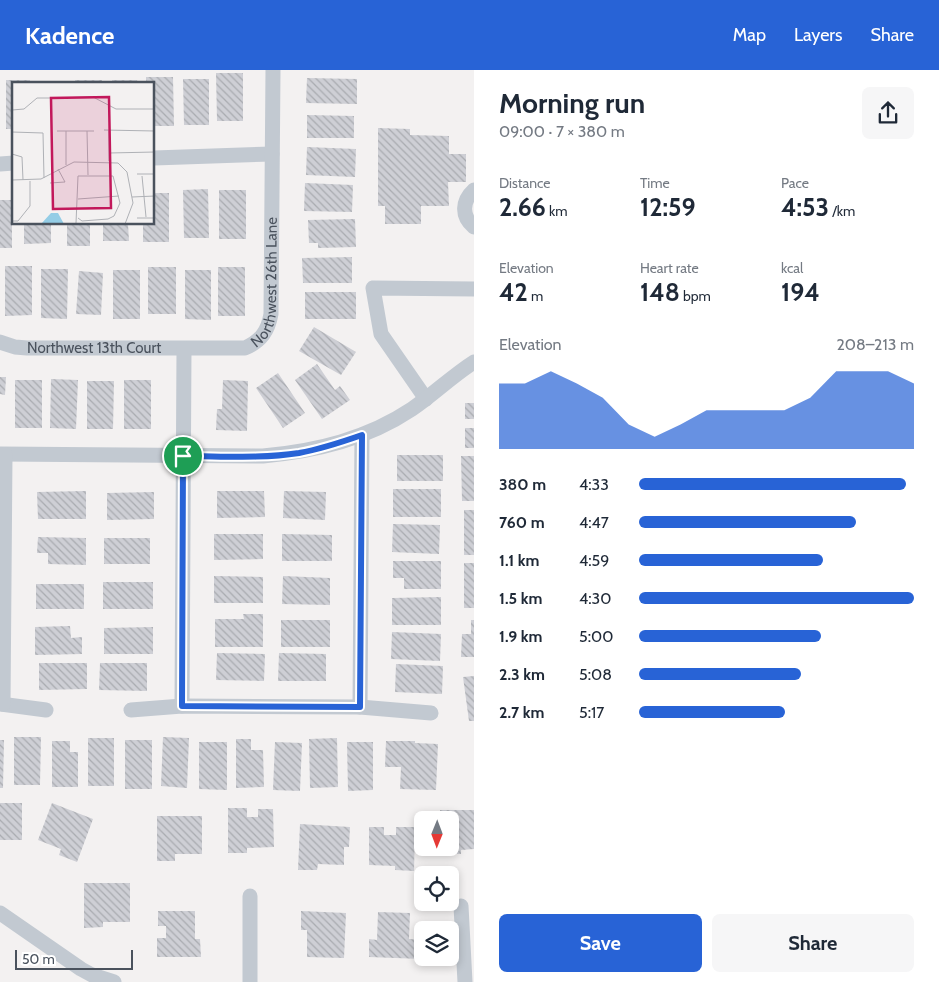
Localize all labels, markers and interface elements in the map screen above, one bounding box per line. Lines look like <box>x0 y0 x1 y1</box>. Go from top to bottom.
text: Kadence <box>25 21 114 50</box>
text: Map <box>733 24 766 46</box>
text: Layers <box>794 24 843 46</box>
text: Share <box>871 24 914 46</box>
inset map <box>12 82 155 225</box>
text: Morning run <box>499 86 645 120</box>
button: share <box>862 87 914 139</box>
text: 09:00 · 7 × 380 m <box>499 122 625 141</box>
text: Distance <box>499 174 551 192</box>
text: Time <box>640 174 670 192</box>
text: Pace <box>781 174 809 192</box>
text: 2.66 <box>499 192 546 222</box>
text: 12:59 <box>640 192 695 222</box>
text: 4:53 <box>781 192 829 222</box>
text: km <box>546 202 568 220</box>
text: /km <box>829 202 855 220</box>
street label: Northwest 26th Lane <box>247 217 281 351</box>
text: Elevation <box>499 259 554 277</box>
text: Heart rate <box>640 259 699 277</box>
text: kcal <box>781 259 803 277</box>
text: 42 <box>499 277 528 307</box>
text: 148 <box>640 277 680 307</box>
text: 194 <box>781 277 820 307</box>
text: m <box>528 287 543 305</box>
text: bpm <box>680 287 711 305</box>
text: Elevation <box>499 335 562 354</box>
text: 208–213 m <box>836 335 914 354</box>
street label: Northwest 13th Court <box>27 339 161 357</box>
pin <box>162 435 204 477</box>
icon: arrive <box>169 442 197 470</box>
text: 380 m <box>499 475 546 494</box>
text: 4:33 <box>579 475 609 494</box>
text: 760 m <box>499 513 545 532</box>
text: 4:47 <box>579 513 609 532</box>
text: 1.1 km <box>499 551 539 570</box>
text: 4:59 <box>579 551 609 570</box>
text: 1.5 km <box>499 589 542 608</box>
text: 4:30 <box>579 589 611 608</box>
text: 1.9 km <box>499 627 542 646</box>
text: 5:00 <box>579 627 613 646</box>
text: 2.3 km <box>499 665 545 684</box>
text: 5:08 <box>579 665 612 684</box>
text: 2.7 km <box>499 703 544 722</box>
text: 5:17 <box>579 703 604 722</box>
north arrow <box>414 811 459 856</box>
map controls <box>414 811 459 966</box>
button: locate <box>414 866 459 911</box>
button: Save <box>499 914 702 972</box>
button: Share <box>712 914 914 972</box>
button: layers <box>414 921 459 966</box>
scale bar <box>15 947 132 970</box>
text: 50 m <box>22 950 55 968</box>

